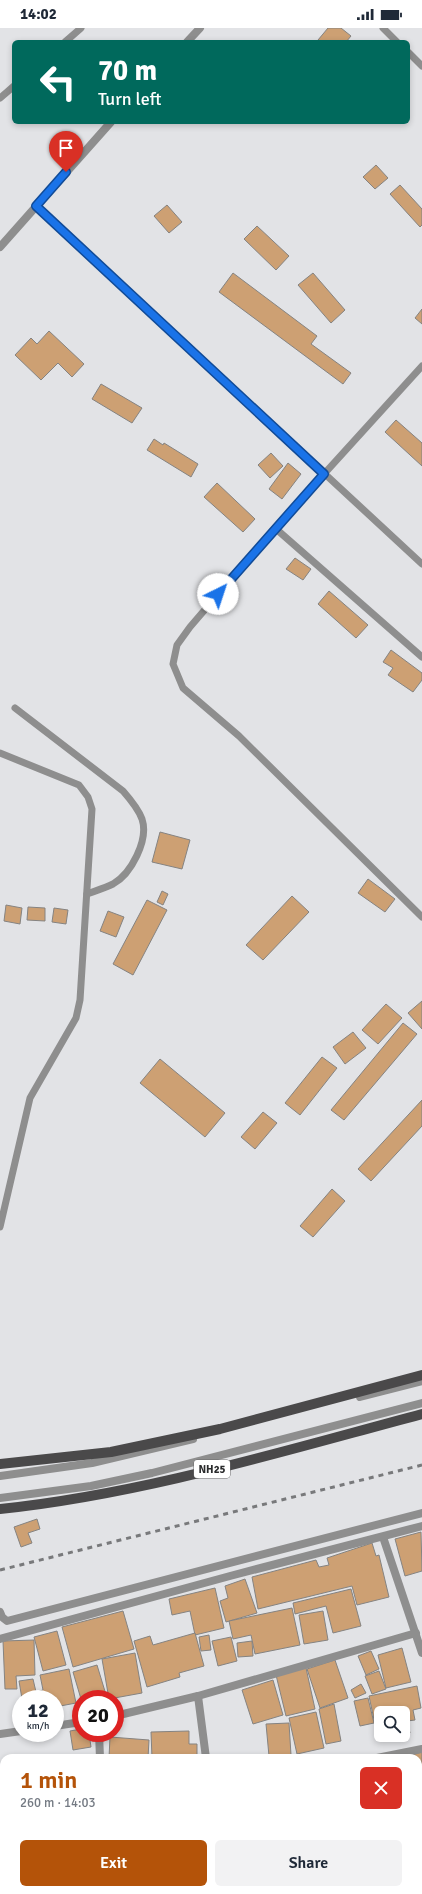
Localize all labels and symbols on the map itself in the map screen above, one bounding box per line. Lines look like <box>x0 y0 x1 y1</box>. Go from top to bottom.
pin <box>49 131 83 172</box>
position arrow <box>197 573 239 615</box>
road number: NH25 <box>194 1460 230 1478</box>
speed limit sign: 20 <box>72 1690 124 1742</box>

